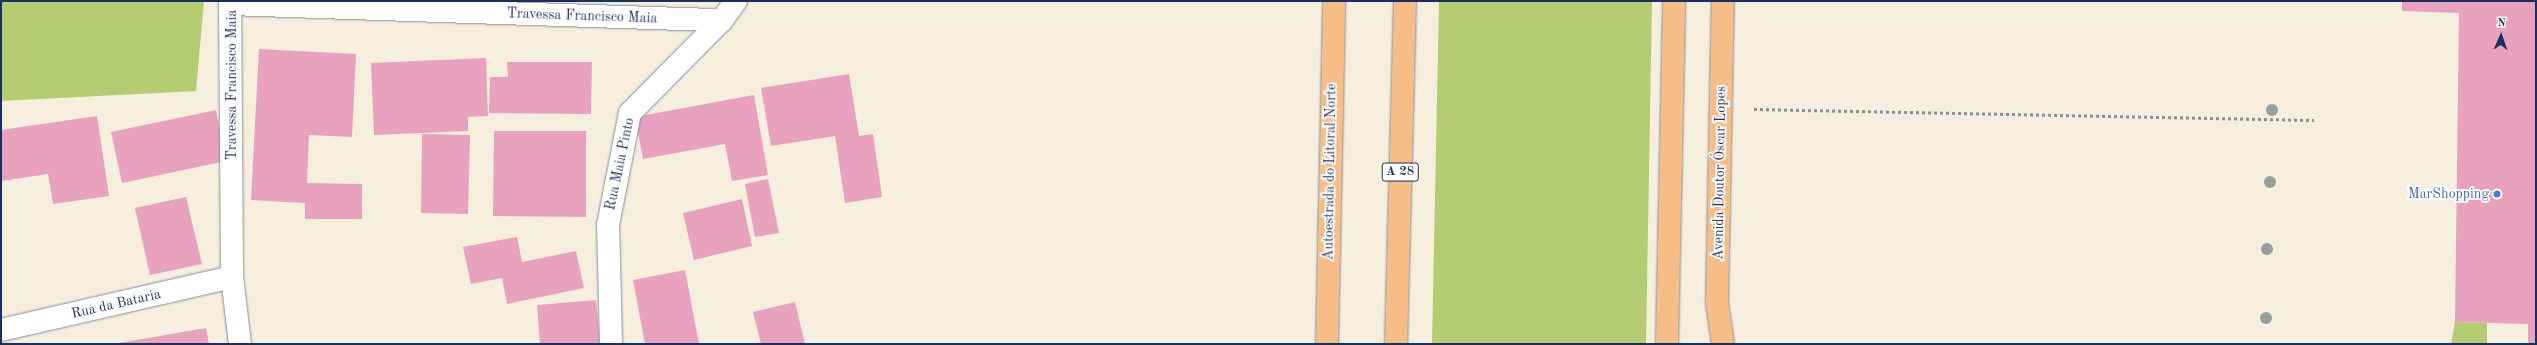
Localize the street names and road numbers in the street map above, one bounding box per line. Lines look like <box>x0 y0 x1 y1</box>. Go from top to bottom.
street label: Travessa Francisco Maia <box>507 5 657 27</box>
street label: Travessa Francisco Maia <box>224 10 240 160</box>
street label: Autoestrada do Litoral Norte <box>1320 84 1340 260</box>
street label: Avenida Doutor Óscar Lopes <box>1710 86 1730 260</box>
street label: Rua Maia Pinto <box>602 116 638 212</box>
road number: A 28 <box>1381 161 1419 183</box>
street label: Rua da Bataria <box>70 286 162 322</box>

